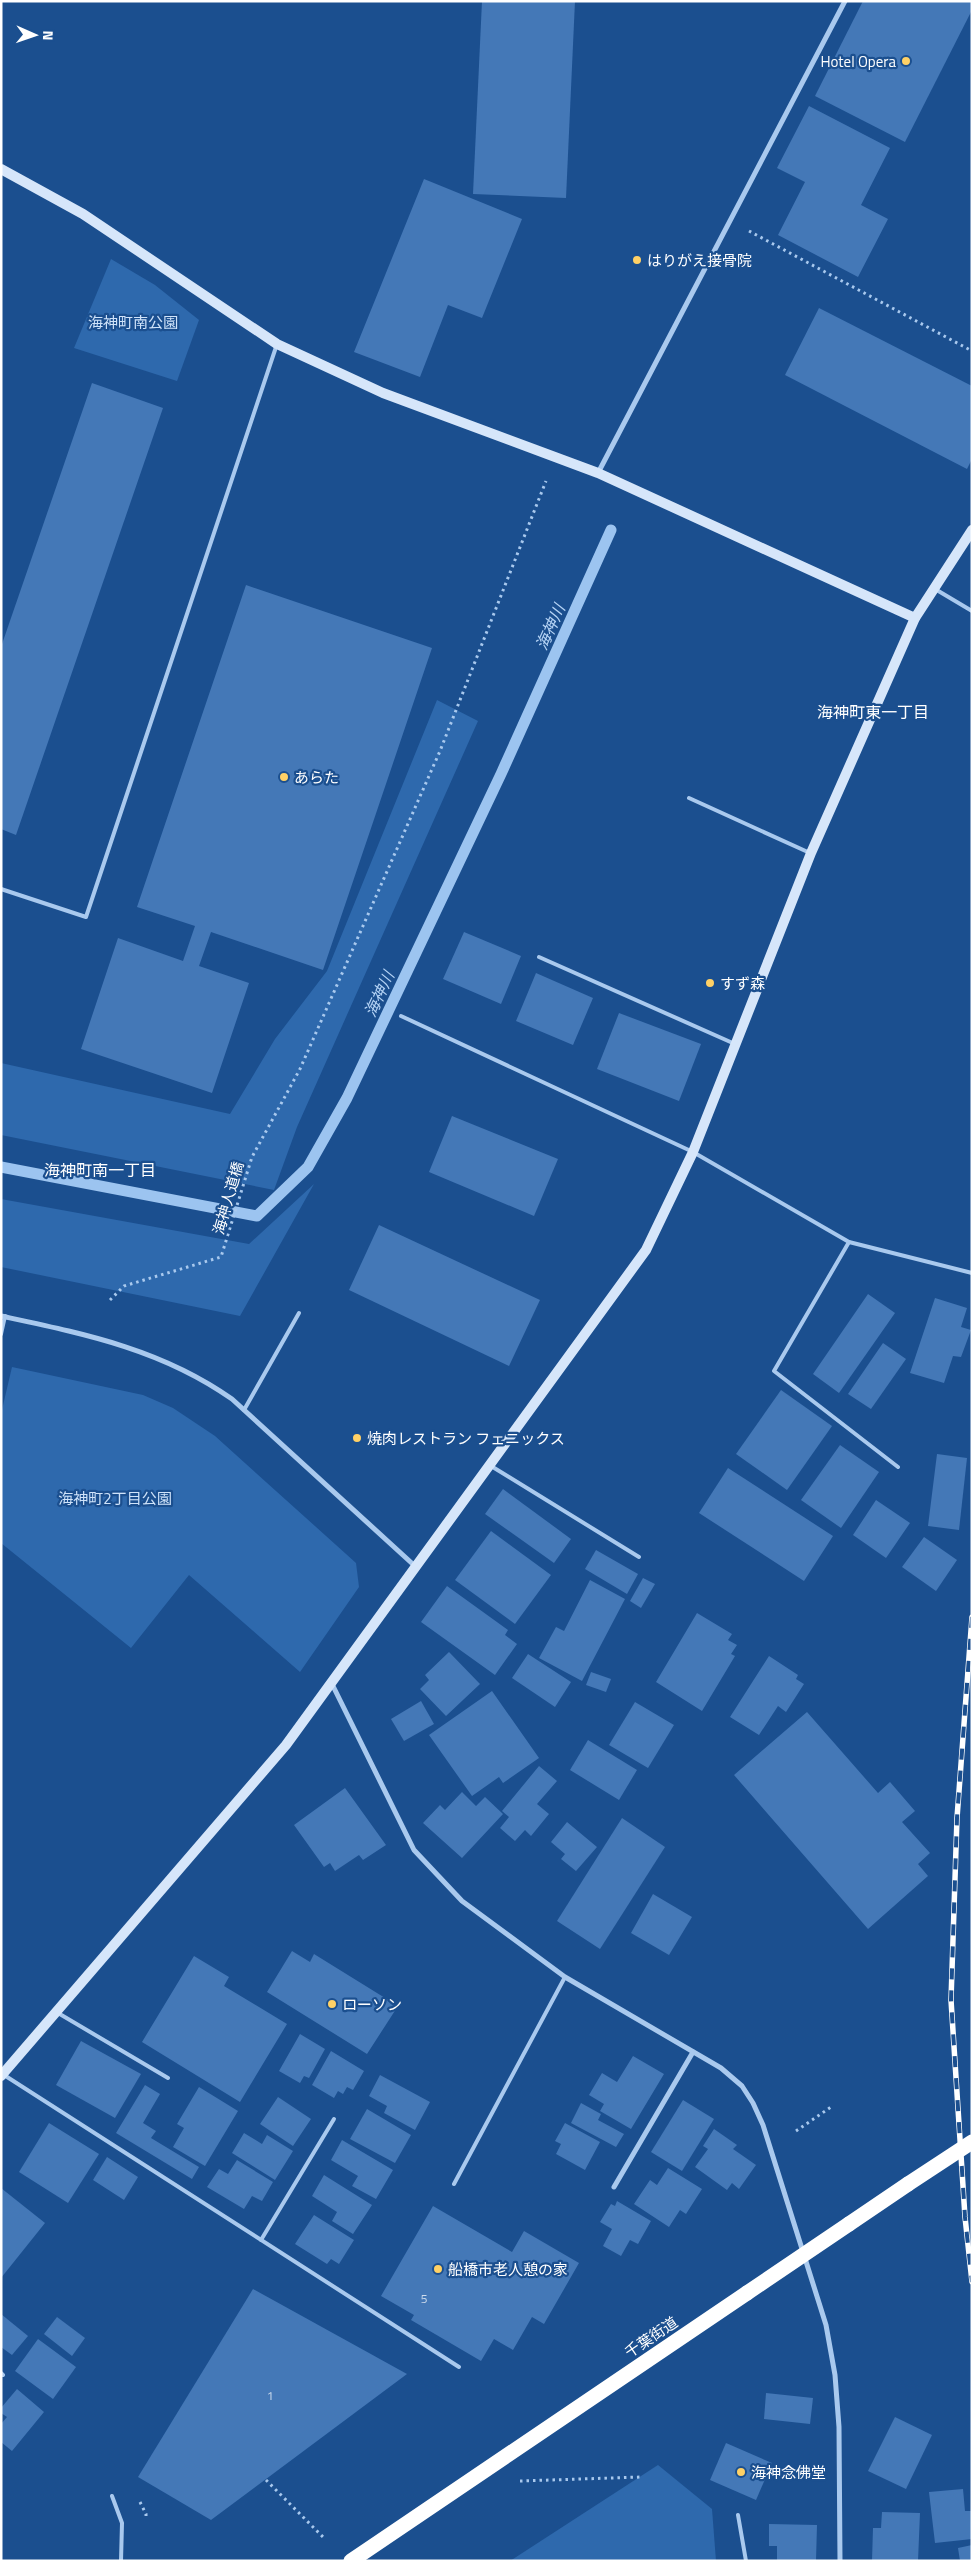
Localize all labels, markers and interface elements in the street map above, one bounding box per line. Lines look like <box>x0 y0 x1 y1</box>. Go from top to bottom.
north arrow <box>10 10 60 60</box>
text: N <box>38 30 59 41</box>
place label: Hotel Opera <box>820 50 896 73</box>
marker: Hotel Opera <box>900 55 912 67</box>
place label: はりがえ接骨院 <box>647 249 752 272</box>
marker: はりがえ接骨院 <box>631 254 643 266</box>
park label: 海神町南公園 <box>88 311 178 334</box>
water label: 海神川 <box>529 598 572 654</box>
district label: 海神町東一丁目 <box>817 700 929 724</box>
place label: あらた <box>294 766 339 789</box>
marker: あらた <box>278 771 290 783</box>
water label: 海神川 <box>358 965 401 1021</box>
place label: すず森 <box>720 972 765 995</box>
marker: すず森 <box>704 977 716 989</box>
district label: 海神町南一丁目 <box>44 1158 156 1182</box>
street label: 海神人道橋 <box>207 1159 249 1237</box>
place label: 焼肉レストラン フェニックス <box>367 1427 565 1450</box>
marker: 焼肉レストラン フェニックス <box>351 1432 363 1444</box>
park label: 海神町2丁目公園 <box>58 1487 172 1510</box>
place label: ローソン <box>342 1993 402 2016</box>
marker: ローソン <box>326 1998 338 2010</box>
place label: 船橋市老人憩の家 <box>448 2258 568 2281</box>
marker: 船橋市老人憩の家 <box>432 2263 444 2275</box>
house number: 5 <box>421 2289 428 2308</box>
street label: 千葉街道 <box>620 2311 682 2363</box>
house number: 1 <box>267 2386 273 2405</box>
place label: 海神念佛堂 <box>751 2461 826 2484</box>
marker: 海神念佛堂 <box>735 2466 747 2478</box>

